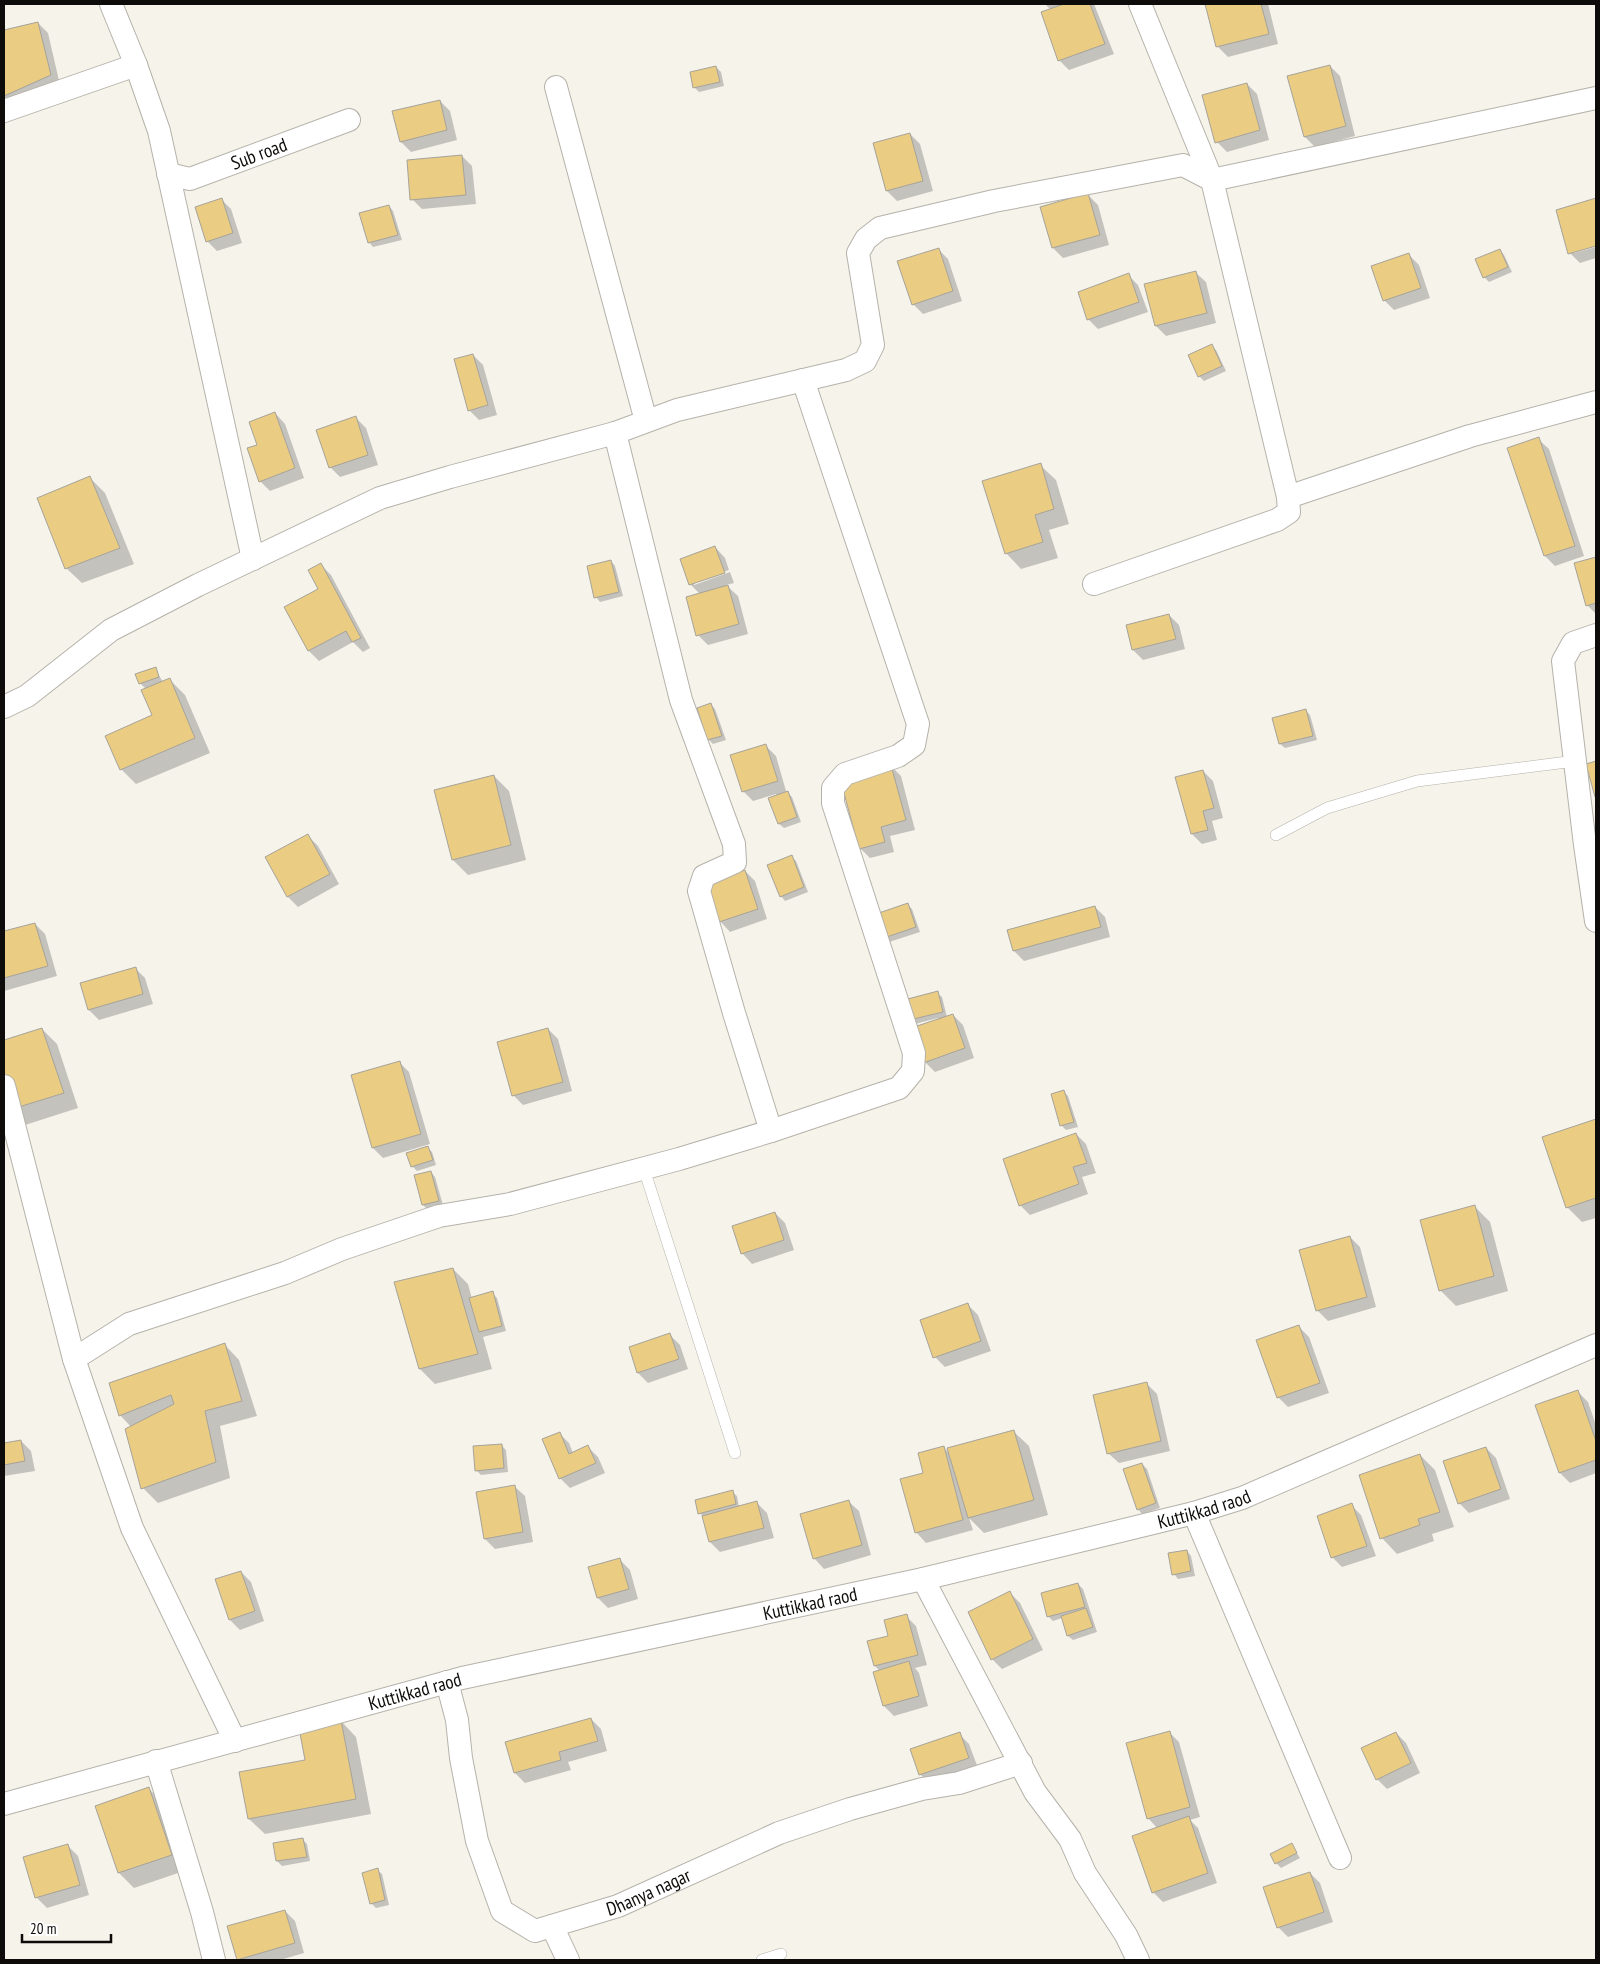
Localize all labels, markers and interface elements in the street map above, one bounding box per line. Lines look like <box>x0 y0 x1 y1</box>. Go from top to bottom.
street label: Sub road <box>228 132 290 175</box>
street label: Kuttikkad raod <box>1155 1484 1254 1533</box>
street label: Kuttikkad raod <box>761 1581 859 1625</box>
street label: Kuttikkad raod <box>365 1667 464 1715</box>
street label: Dhanya nagar <box>603 1862 695 1921</box>
scale bar <box>22 1912 111 1944</box>
text: 20 m <box>30 1919 56 1938</box>

